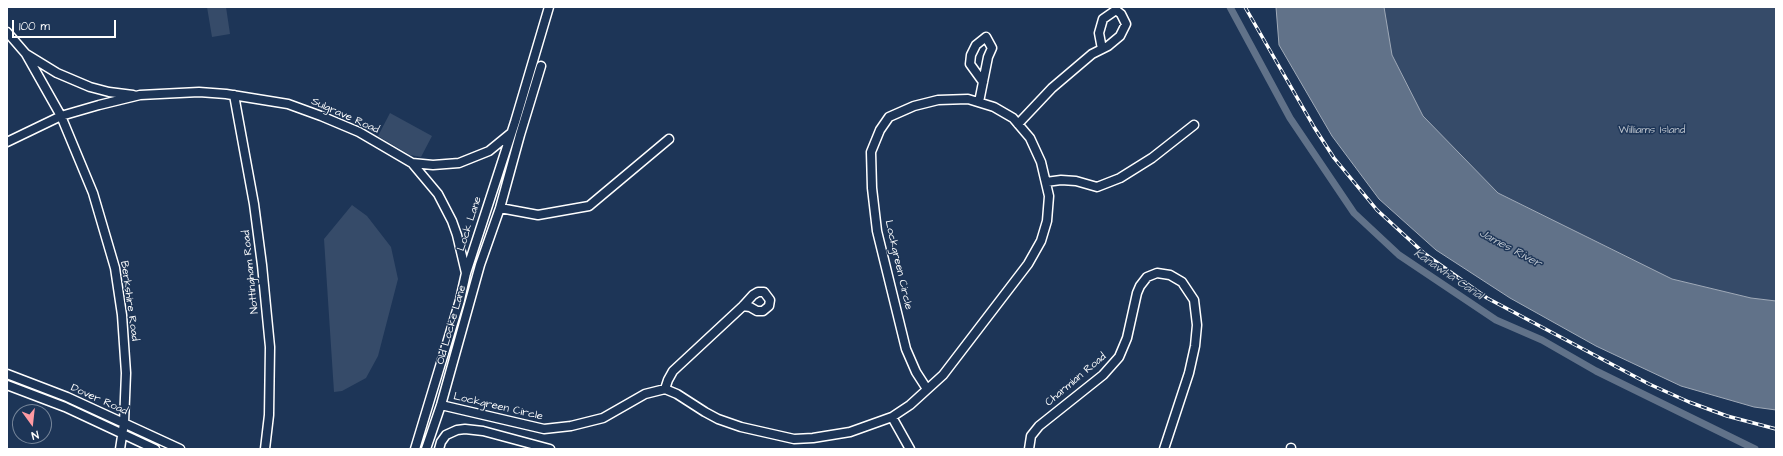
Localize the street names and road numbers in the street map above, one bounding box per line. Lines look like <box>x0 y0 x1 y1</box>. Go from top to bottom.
street label: Sulgrave Road <box>309 95 381 137</box>
street label: Lock Lane <box>455 195 485 253</box>
street label: Lockgreen Circle <box>881 219 915 311</box>
street label: Nottingham Road <box>240 229 262 315</box>
street label: Berkshire Road <box>117 260 141 342</box>
street label: Old Locke Lane <box>434 284 470 366</box>
street label: Charmian Road <box>1043 351 1109 409</box>
street label: Dover Road <box>69 382 129 418</box>
street label: Lockgreen Circle <box>452 390 544 424</box>

